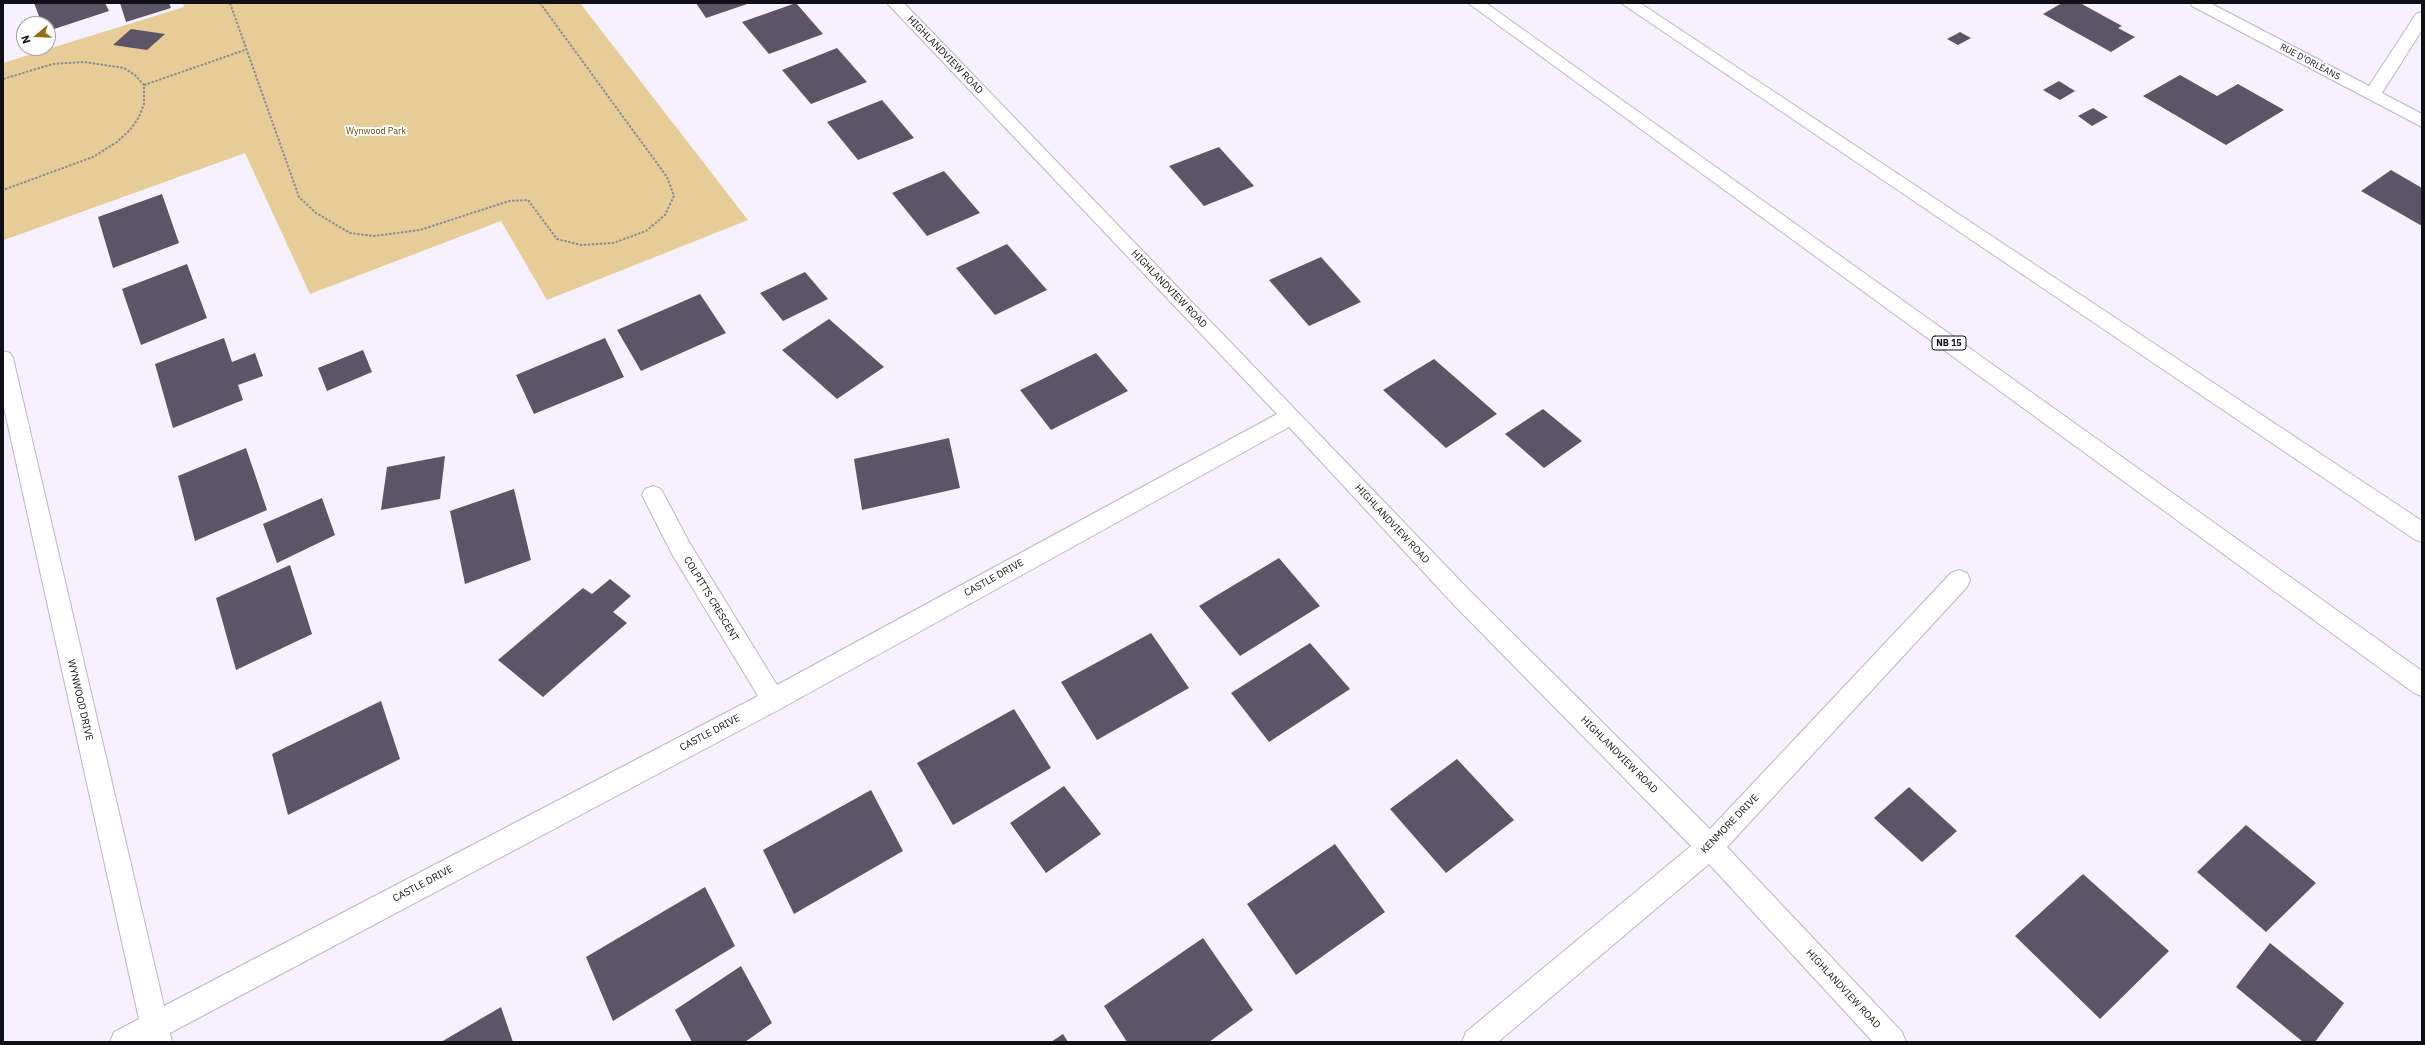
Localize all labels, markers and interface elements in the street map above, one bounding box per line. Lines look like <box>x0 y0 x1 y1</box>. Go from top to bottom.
street label: HIGHLANDVIEW ROAD <box>905 13 985 97</box>
north arrow <box>16 16 56 56</box>
text: N <box>18 34 34 46</box>
street label: RUE D'ORLÉANS <box>2278 42 2342 82</box>
park label: Wynwood Park <box>346 126 406 136</box>
street label: HIGHLANDVIEW ROAD <box>1129 247 1209 331</box>
road number: NB 15 <box>1932 336 1966 350</box>
street label: HIGHLANDVIEW ROAD <box>1352 482 1432 566</box>
street label: COLPITTS CRESCENT <box>681 554 741 644</box>
street label: CASTLE DRIVE <box>962 557 1026 599</box>
street label: WYNWOOD DRIVE <box>65 658 95 742</box>
street label: CASTLE DRIVE <box>678 712 742 754</box>
street label: HIGHLANDVIEW ROAD <box>1578 714 1660 796</box>
street label: KENMORE DRIVE <box>1699 792 1761 856</box>
street label: CASTLE DRIVE <box>391 863 455 905</box>
street label: HIGHLANDVIEW ROAD <box>1803 947 1883 1031</box>

